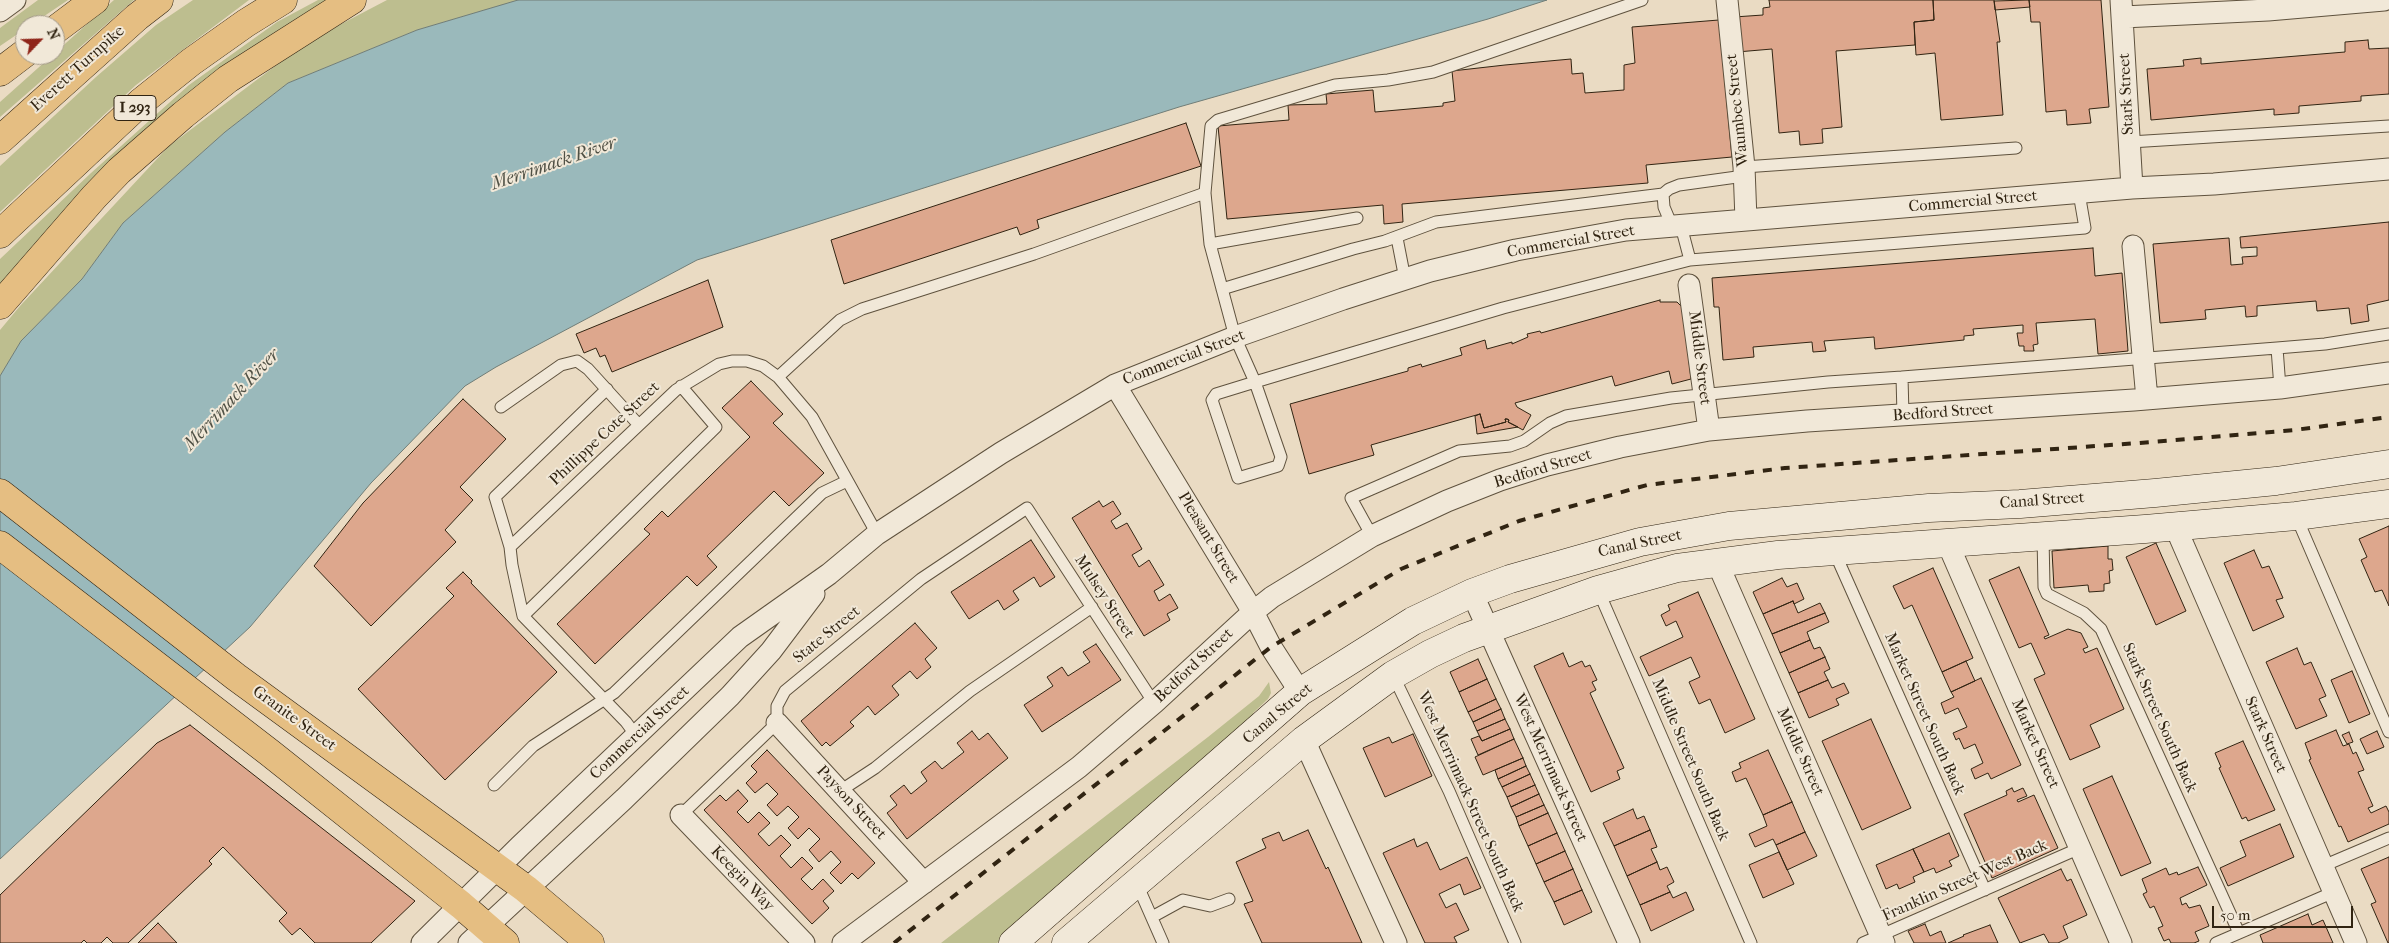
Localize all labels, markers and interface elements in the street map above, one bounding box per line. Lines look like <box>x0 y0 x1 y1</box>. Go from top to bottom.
north arrow <box>15 15 65 65</box>
street label: Everett Turnpike <box>27 22 129 116</box>
text: N <box>43 26 63 42</box>
street label: Waumbec Street <box>1723 53 1753 167</box>
street label: Stark Street <box>2115 53 2139 135</box>
road number: I 293 <box>114 96 156 120</box>
water label: Merrimack River <box>488 132 620 196</box>
street label: Commercial Street <box>1908 187 2038 217</box>
street label: Commercial Street <box>1506 221 1636 263</box>
street label: Middle Street <box>1684 310 1714 406</box>
street label: Commercial Street <box>1120 326 1248 390</box>
water label: Merrimack River <box>179 345 285 455</box>
street label: Phillippe Cote Street <box>546 378 664 490</box>
street label: Bedford Street <box>1892 400 1994 426</box>
street label: Bedford Street <box>1492 445 1594 493</box>
street label: Canal Street <box>1999 488 2085 514</box>
street label: Pleasant Street <box>1173 489 1243 587</box>
street label: Canal Street <box>1596 526 1684 562</box>
street label: Mulsey Street <box>1070 552 1138 642</box>
street label: State Street <box>790 602 864 668</box>
street label: Bedford Street <box>1151 625 1237 707</box>
street label: Market Street South Back <box>1879 630 1969 798</box>
street label: Stark Street South Back <box>2117 640 2201 796</box>
street label: Middle Street South Back <box>1647 676 1733 844</box>
street label: Canal Street <box>1239 679 1317 749</box>
street label: Granite Street <box>248 682 340 756</box>
street label: Commercial Street <box>586 682 694 784</box>
street label: West Merrimack Street South Back <box>1412 689 1528 915</box>
street label: West Merrimack Street <box>1509 691 1591 845</box>
street label: Stark Street <box>2240 694 2290 776</box>
street label: Market Street <box>2007 696 2063 792</box>
street label: Middle Street <box>1772 705 1828 799</box>
street label: Payson Street <box>812 762 890 844</box>
street label: Franklin Street West Back <box>1880 836 2050 926</box>
street label: Keegin Way <box>706 842 778 916</box>
scale bar <box>2214 896 2355 928</box>
text: 50 m <box>2220 906 2250 924</box>

